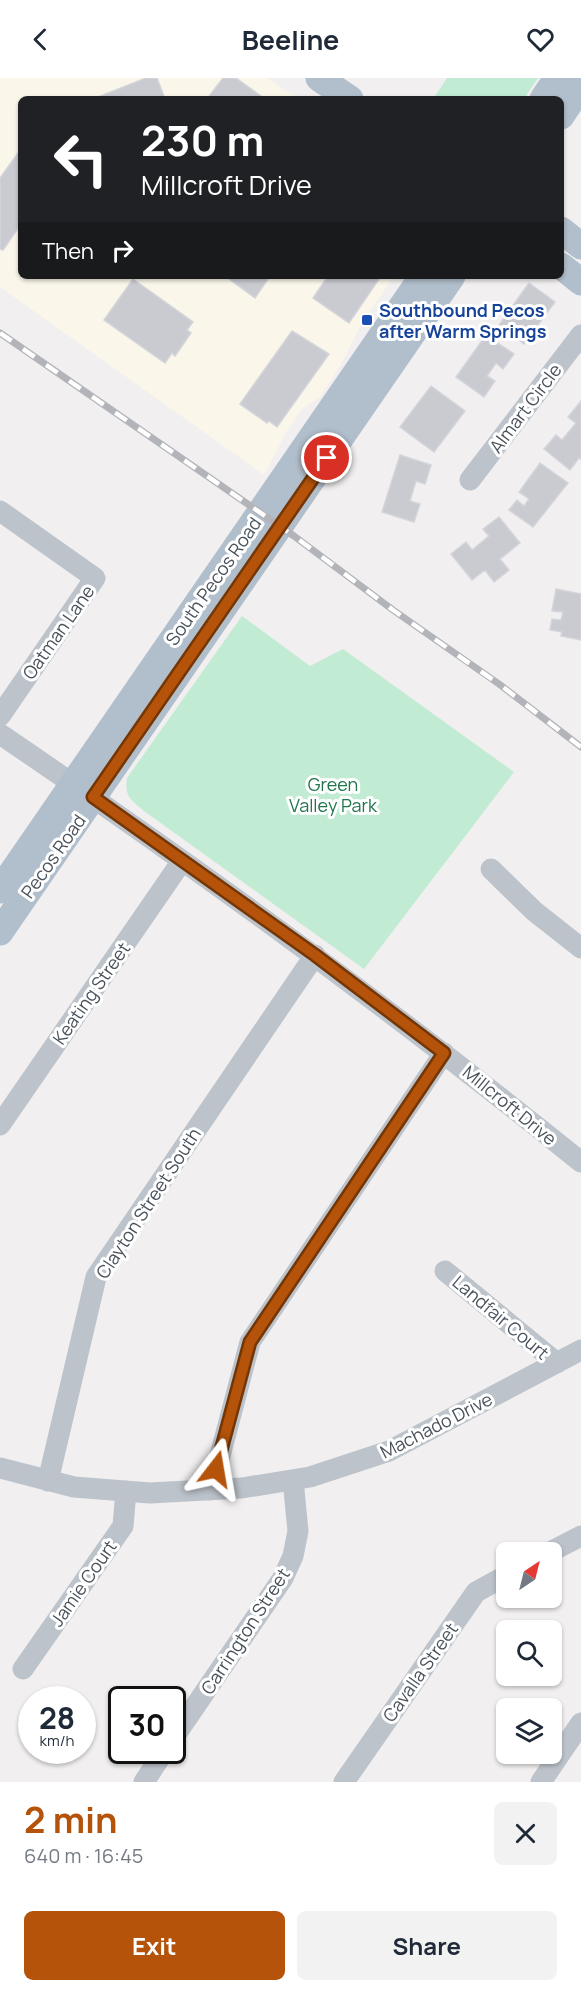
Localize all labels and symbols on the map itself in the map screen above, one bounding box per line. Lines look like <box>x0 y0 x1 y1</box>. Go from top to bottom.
place label: Southbound Pecos after Warm Springs <box>379 298 547 343</box>
marker: Southbound Pecos after Warm Springs <box>360 313 374 327</box>
street label: Almart Circle <box>484 358 566 458</box>
pin <box>301 432 352 483</box>
street label: South Pecos Road <box>160 512 266 650</box>
street label: Oatman Lane <box>17 580 99 684</box>
park label: Green Valley Park <box>289 772 378 817</box>
street label: Pecos Road <box>15 809 91 903</box>
street label: Keating Street <box>47 937 135 1049</box>
street label: Millcroft Drive <box>458 1060 562 1150</box>
street label: Clayton Street South <box>90 1123 206 1283</box>
street label: Landfair Court <box>448 1270 554 1364</box>
street label: Machado Drive <box>376 1386 496 1464</box>
position arrow <box>184 1437 248 1501</box>
street label: Jamie Court <box>45 1535 121 1631</box>
north arrow <box>496 1542 562 1608</box>
street label: Carrington Street <box>195 1563 295 1699</box>
street label: Cavalla Street <box>377 1618 463 1726</box>
speed limit sign: 30 <box>108 1686 186 1764</box>

